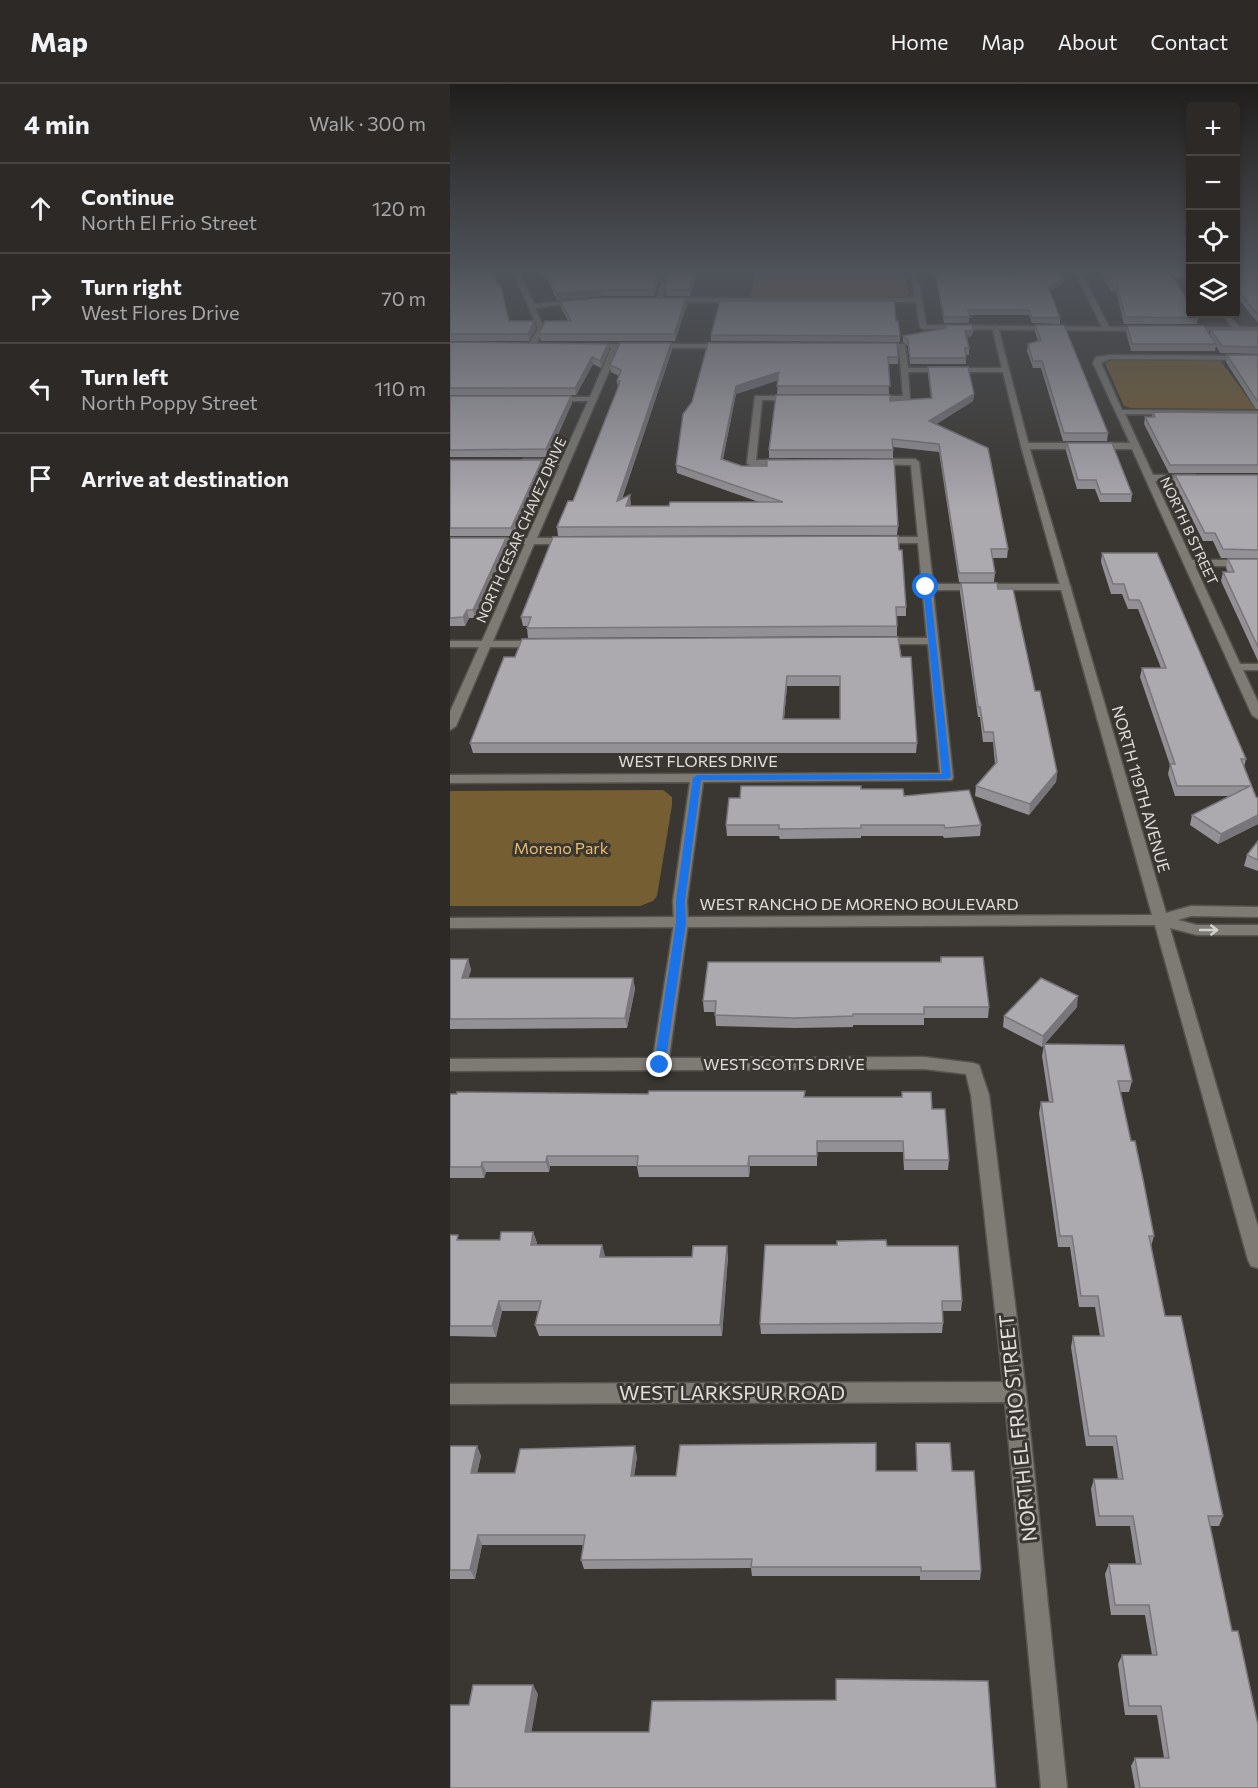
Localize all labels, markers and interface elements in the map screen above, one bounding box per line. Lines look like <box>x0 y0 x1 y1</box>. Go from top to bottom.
text: Map <box>30 24 88 58</box>
text: Home <box>891 29 948 54</box>
text: Map <box>981 29 1025 54</box>
text: About <box>1058 29 1117 54</box>
text: Contact <box>1150 29 1228 54</box>
map controls <box>1186 102 1240 318</box>
button: + <box>1186 102 1240 156</box>
text: 4 min <box>24 108 90 139</box>
text: Walk · 300 m <box>309 111 426 135</box>
button: − <box>1186 156 1240 210</box>
text: Continue <box>81 183 174 210</box>
icon: ahead <box>24 192 57 225</box>
text: 120 m <box>372 196 426 220</box>
text: North El Frio Street <box>81 210 257 234</box>
button: locate <box>1186 210 1240 264</box>
button: layers <box>1186 264 1240 318</box>
text: Turn right <box>81 273 182 300</box>
icon: right <box>24 282 57 315</box>
text: 70 m <box>381 286 426 310</box>
text: West Flores Drive <box>81 300 240 324</box>
text: Turn left <box>81 363 168 390</box>
icon: left <box>24 372 57 405</box>
text: 110 m <box>375 376 426 400</box>
text: North Poppy Street <box>81 390 258 414</box>
street label: NORTH CESAR CHAVEZ DRIVE <box>472 434 569 625</box>
icon: arrive <box>24 462 57 495</box>
text: Arrive at destination <box>81 465 289 492</box>
street label: NORTH B STREET <box>1157 474 1222 587</box>
route start <box>912 573 938 599</box>
street label: NORTH 119TH AVENUE <box>1109 703 1174 874</box>
street label: WEST FLORES DRIVE <box>618 751 778 770</box>
park label: Moreno Park <box>514 838 609 857</box>
street label: WEST RANCHO DE MORENO BOULEVARD <box>699 894 1019 913</box>
one-way arrow <box>1198 924 1218 936</box>
route end <box>646 1051 672 1077</box>
street label: WEST SCOTTS DRIVE <box>703 1054 865 1073</box>
street label: NORTH EL FRIO STREET <box>993 1313 1041 1543</box>
street label: WEST LARKSPUR ROAD <box>619 1380 845 1404</box>

